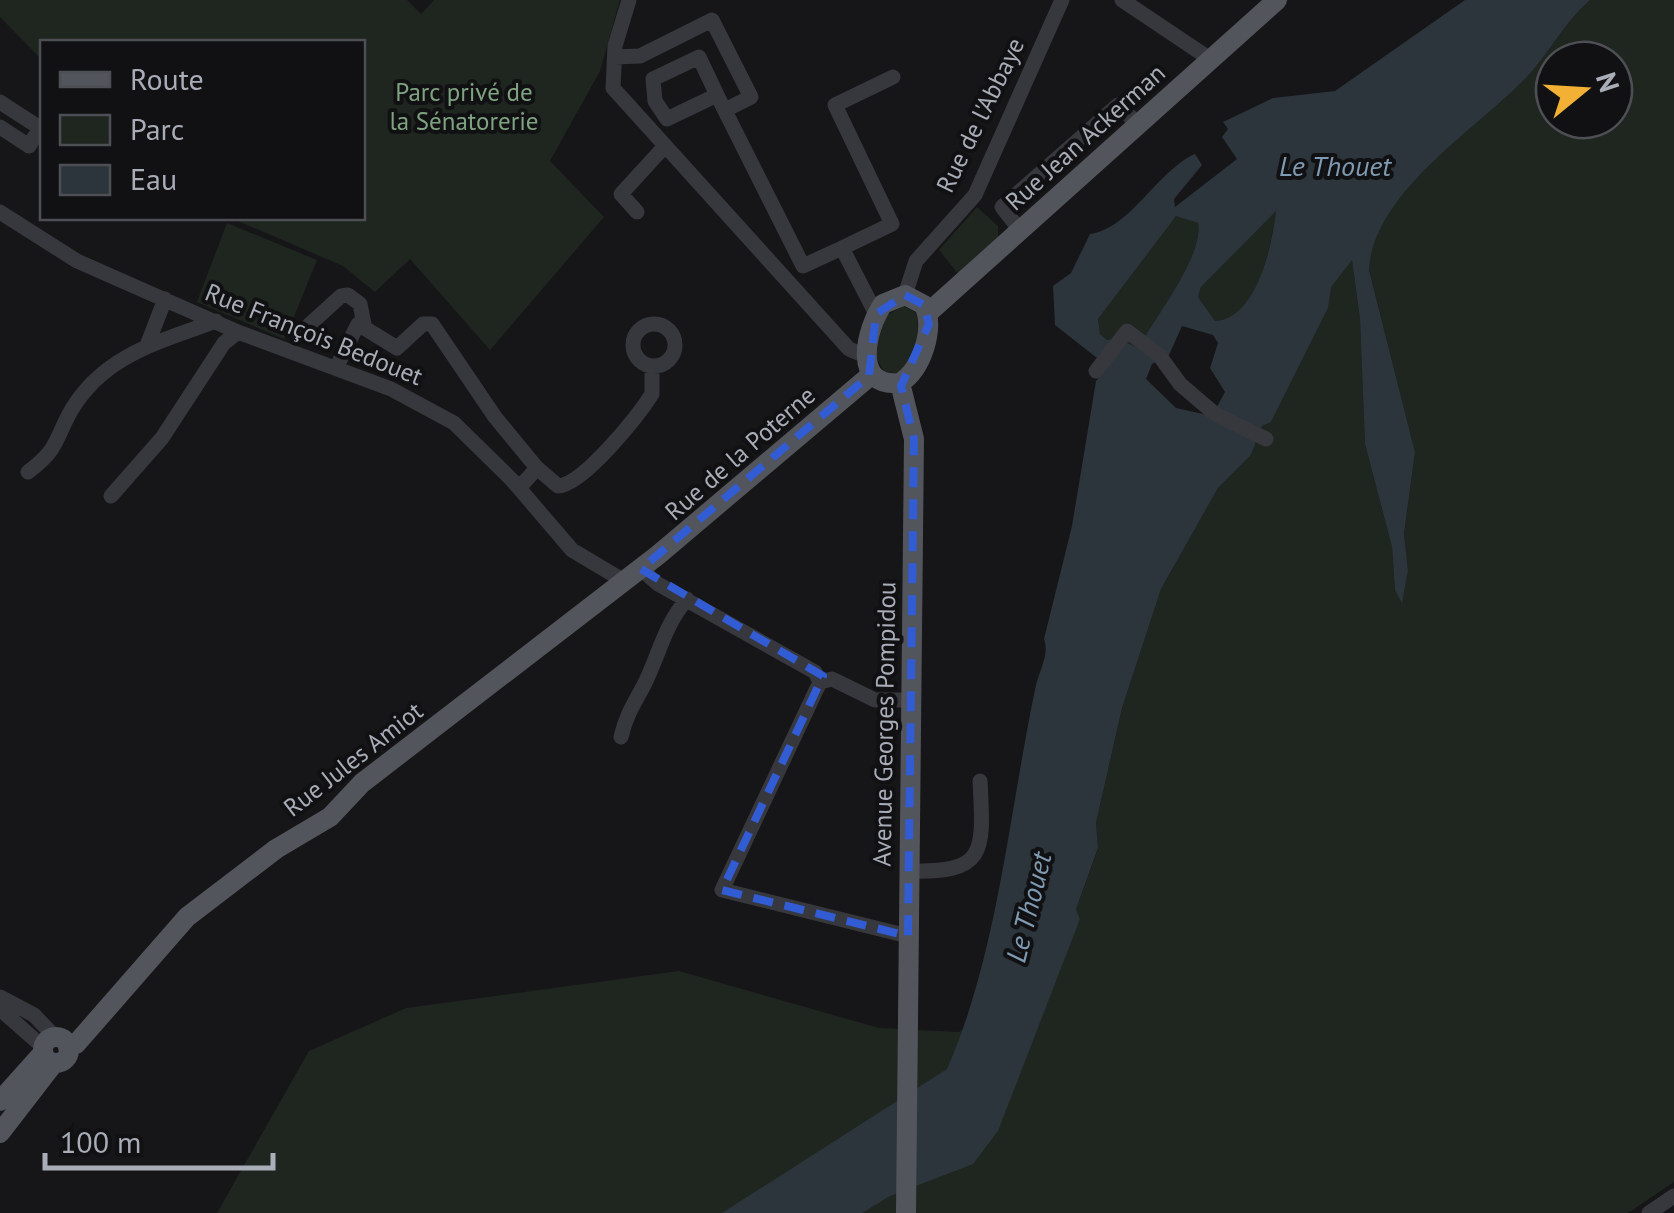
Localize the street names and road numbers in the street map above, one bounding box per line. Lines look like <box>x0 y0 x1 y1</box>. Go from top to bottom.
street label: Rue de l'Abbaye <box>929 32 1031 198</box>
street label: Rue Jean Ackerman <box>998 57 1172 217</box>
street label: Rue François Bedouet <box>201 276 428 392</box>
street label: Rue de la Poterne <box>658 379 822 527</box>
street label: Avenue Georges Pompidou <box>866 581 902 867</box>
street label: Rue Jules Amiot <box>277 694 430 823</box>

